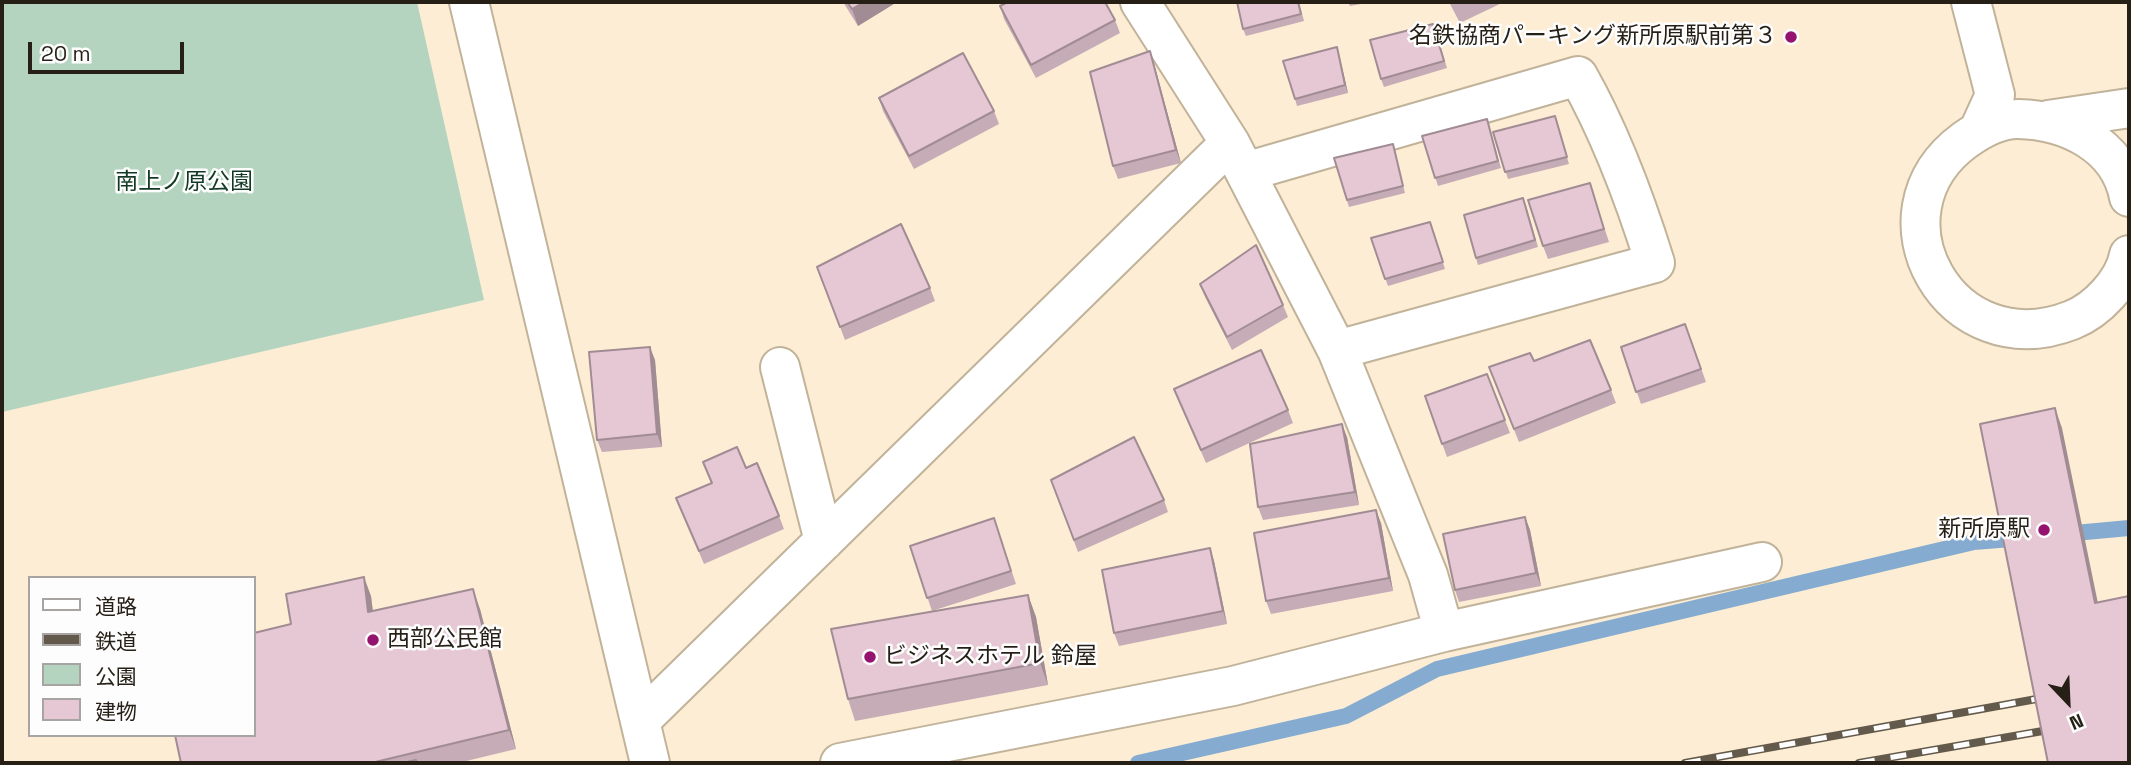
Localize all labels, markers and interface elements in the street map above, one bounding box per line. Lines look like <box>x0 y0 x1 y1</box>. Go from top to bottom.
place label: 名鉄協商パーキング新所原駅前第３ <box>1409 23 1777 51</box>
scale bar <box>32 28 187 72</box>
marker: 名鉄協商パーキング新所原駅前第３ <box>1783 29 1799 45</box>
text: 20 m <box>41 40 91 67</box>
park label: 南上ノ原公園 <box>115 169 253 197</box>
place label: 新所原駅 <box>1938 516 2030 544</box>
marker: 新所原駅 <box>2036 522 2052 538</box>
legend <box>28 576 256 737</box>
text: 道路 <box>95 593 137 620</box>
place label: 西部公民館 <box>387 626 502 654</box>
text: 鉄道 <box>95 628 137 655</box>
marker: 西部公民館 <box>365 632 381 648</box>
place label: ビジネスホテル 鈴屋 <box>884 643 1097 671</box>
marker: ビジネスホテル 鈴屋 <box>862 649 878 665</box>
text: 公園 <box>95 663 137 690</box>
north arrow <box>2033 667 2103 737</box>
text: 建物 <box>95 698 137 725</box>
text: N <box>2066 708 2087 736</box>

